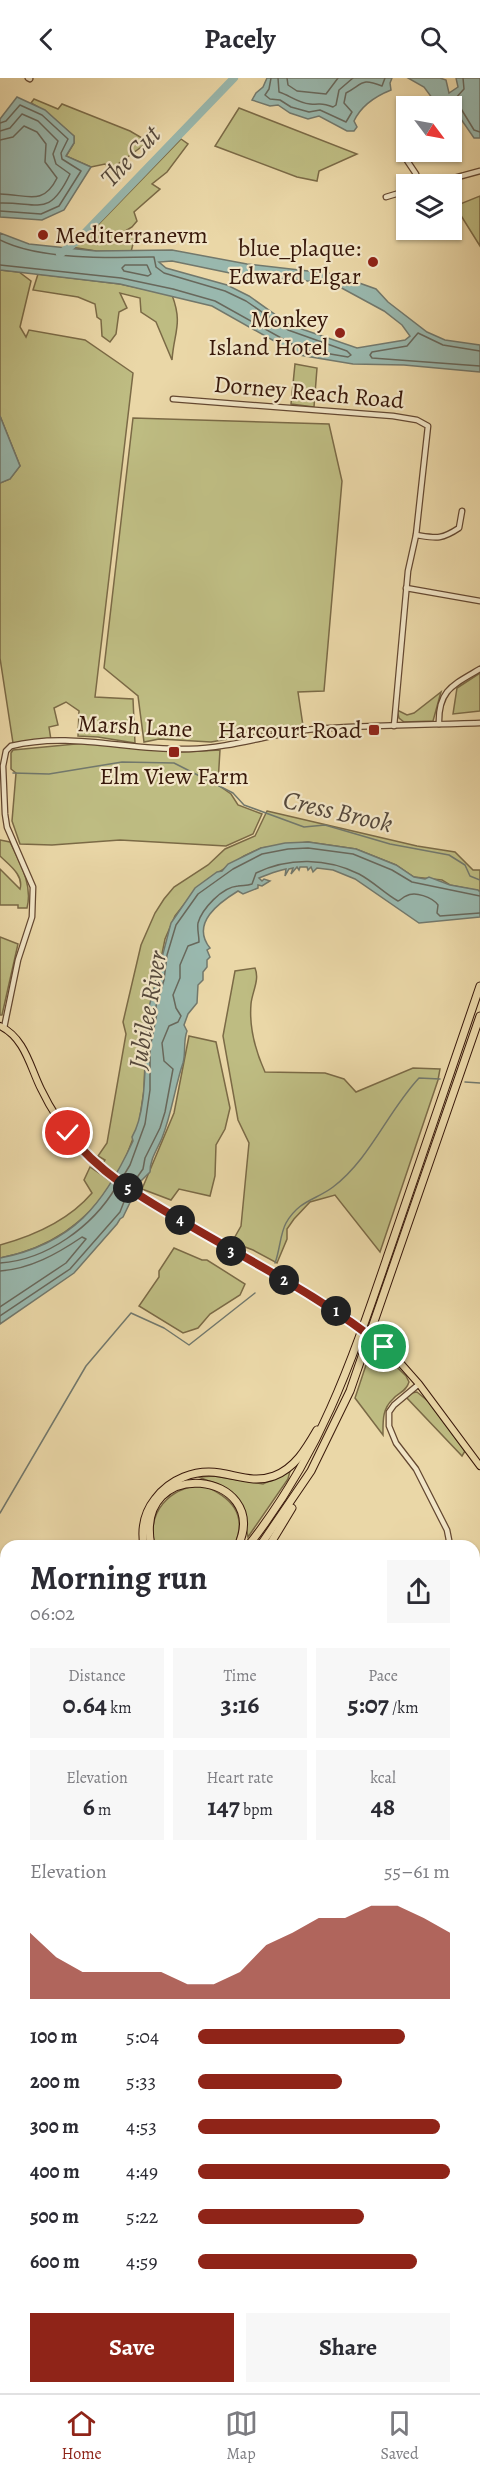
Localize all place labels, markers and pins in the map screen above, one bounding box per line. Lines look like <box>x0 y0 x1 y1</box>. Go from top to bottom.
place label: Mediterranevm <box>55 219 208 251</box>
marker: Mediterranevm <box>36 228 50 242</box>
place label: blue_plaque: Edward Elgar <box>228 232 361 292</box>
marker: blue_plaque: Edward Elgar <box>366 255 380 269</box>
place label: Monkey Island Hotel <box>208 303 328 363</box>
marker: Monkey Island Hotel <box>333 326 347 340</box>
place label: Harcourt Road <box>218 714 362 746</box>
marker: Harcourt Road <box>367 723 381 737</box>
marker: Elm View Farm <box>167 745 181 759</box>
place label: Elm View Farm <box>99 760 249 792</box>
pin <box>42 1107 93 1158</box>
pin: 5 <box>113 1173 143 1203</box>
pin: 4 <box>165 1205 195 1235</box>
pin: 3 <box>216 1236 246 1266</box>
pin: 2 <box>269 1265 299 1295</box>
pin: 1 <box>321 1296 351 1326</box>
pin <box>358 1321 409 1372</box>

